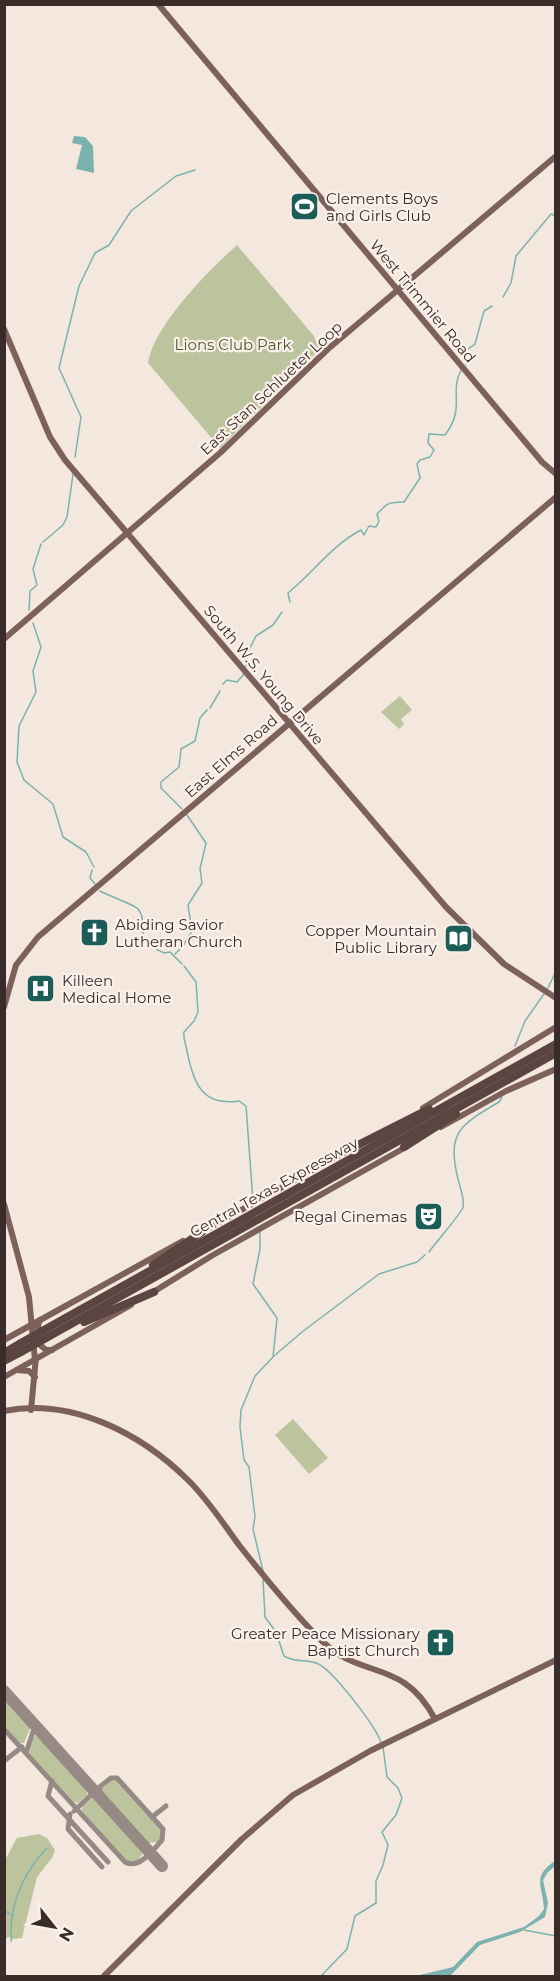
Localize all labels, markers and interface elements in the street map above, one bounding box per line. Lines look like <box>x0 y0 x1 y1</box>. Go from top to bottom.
place label: Clements Boys and Girls Club <box>326 189 438 225</box>
sports icon: Clements Boys and Girls Club <box>289 191 321 223</box>
street label: West Trimmier Road <box>366 236 480 366</box>
street label: East Stan Schlueter Loop <box>196 317 346 459</box>
park label: Lions Club Park <box>175 335 291 354</box>
street label: South W.S. Young Drive <box>200 601 328 749</box>
street label: East Elms Road <box>181 711 281 801</box>
place label: Abiding Savior Lutheran Church <box>115 915 243 951</box>
church icon: Abiding Savior Lutheran Church <box>78 917 110 949</box>
place label: Copper Mountain Public Library <box>305 921 438 957</box>
library icon: Copper Mountain Public Library <box>442 923 474 955</box>
place label: Killeen Medical Home <box>62 971 171 1007</box>
hospital icon: Killeen Medical Home <box>25 973 57 1005</box>
street label: Central Texas Expressway <box>187 1132 362 1241</box>
theatre icon: Regal Cinemas <box>412 1200 444 1232</box>
place label: Regal Cinemas <box>294 1207 407 1226</box>
place label: Greater Peace Missionary Baptist Church <box>231 1624 421 1660</box>
church icon: Greater Peace Missionary Baptist Church <box>425 1626 457 1658</box>
north arrow <box>24 1897 84 1957</box>
text: N <box>55 1924 78 1945</box>

